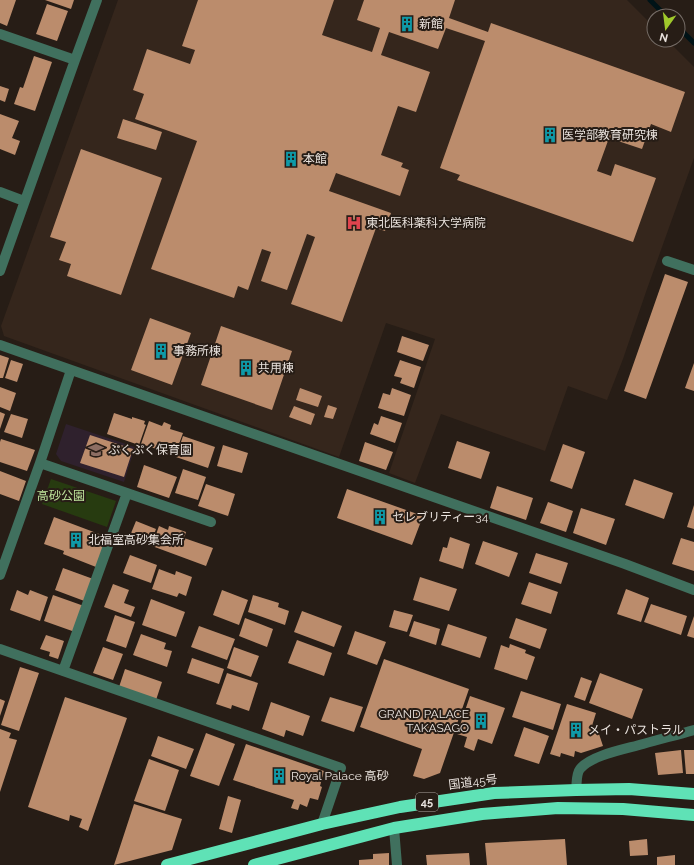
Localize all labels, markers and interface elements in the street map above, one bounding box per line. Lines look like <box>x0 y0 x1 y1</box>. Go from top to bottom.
north arrow <box>646 8 686 48</box>
building icon: 新館 <box>398 15 416 33</box>
place label: 新館 <box>419 17 443 31</box>
text: N <box>658 30 669 45</box>
building icon: 医学部教育研究棟 <box>541 126 559 144</box>
place label: 医学部教育研究棟 <box>562 128 658 142</box>
building icon: 本館 <box>282 150 300 168</box>
place label: 本館 <box>303 152 327 166</box>
hospital icon: 東北医科薬科大学病院 <box>345 214 363 232</box>
place label: 東北医科薬科大学病院 <box>366 216 486 230</box>
building icon: 事務所棟 <box>152 342 170 360</box>
place label: 事務所棟 <box>173 344 221 358</box>
building icon: 共用棟 <box>237 359 255 377</box>
place label: 共用棟 <box>258 361 294 375</box>
school or university icon: ぷくぷく保育園 <box>87 441 105 459</box>
place label: ぷくぷく保育園 <box>108 443 192 457</box>
park label: 高砂公園 <box>37 489 85 503</box>
building icon: セレブリティー34 <box>371 508 389 526</box>
place label: セレブリティー34 <box>392 510 489 524</box>
building icon: 北福室高砂集会所 <box>67 531 85 549</box>
place label: 北福室高砂集会所 <box>88 533 184 547</box>
place label: GRAND PALACE TAKASAGO <box>378 707 469 735</box>
building icon: GRAND PALACE TAKASAGO <box>472 712 490 730</box>
building icon: メイ・パストラル <box>567 721 585 739</box>
place label: メイ・パストラル <box>588 723 684 737</box>
building icon: Royal Palace 高砂 <box>270 767 288 785</box>
place label: Royal Palace 高砂 <box>291 769 389 783</box>
street label: 国道45号 <box>448 772 498 792</box>
road number: 45 <box>416 793 438 811</box>

